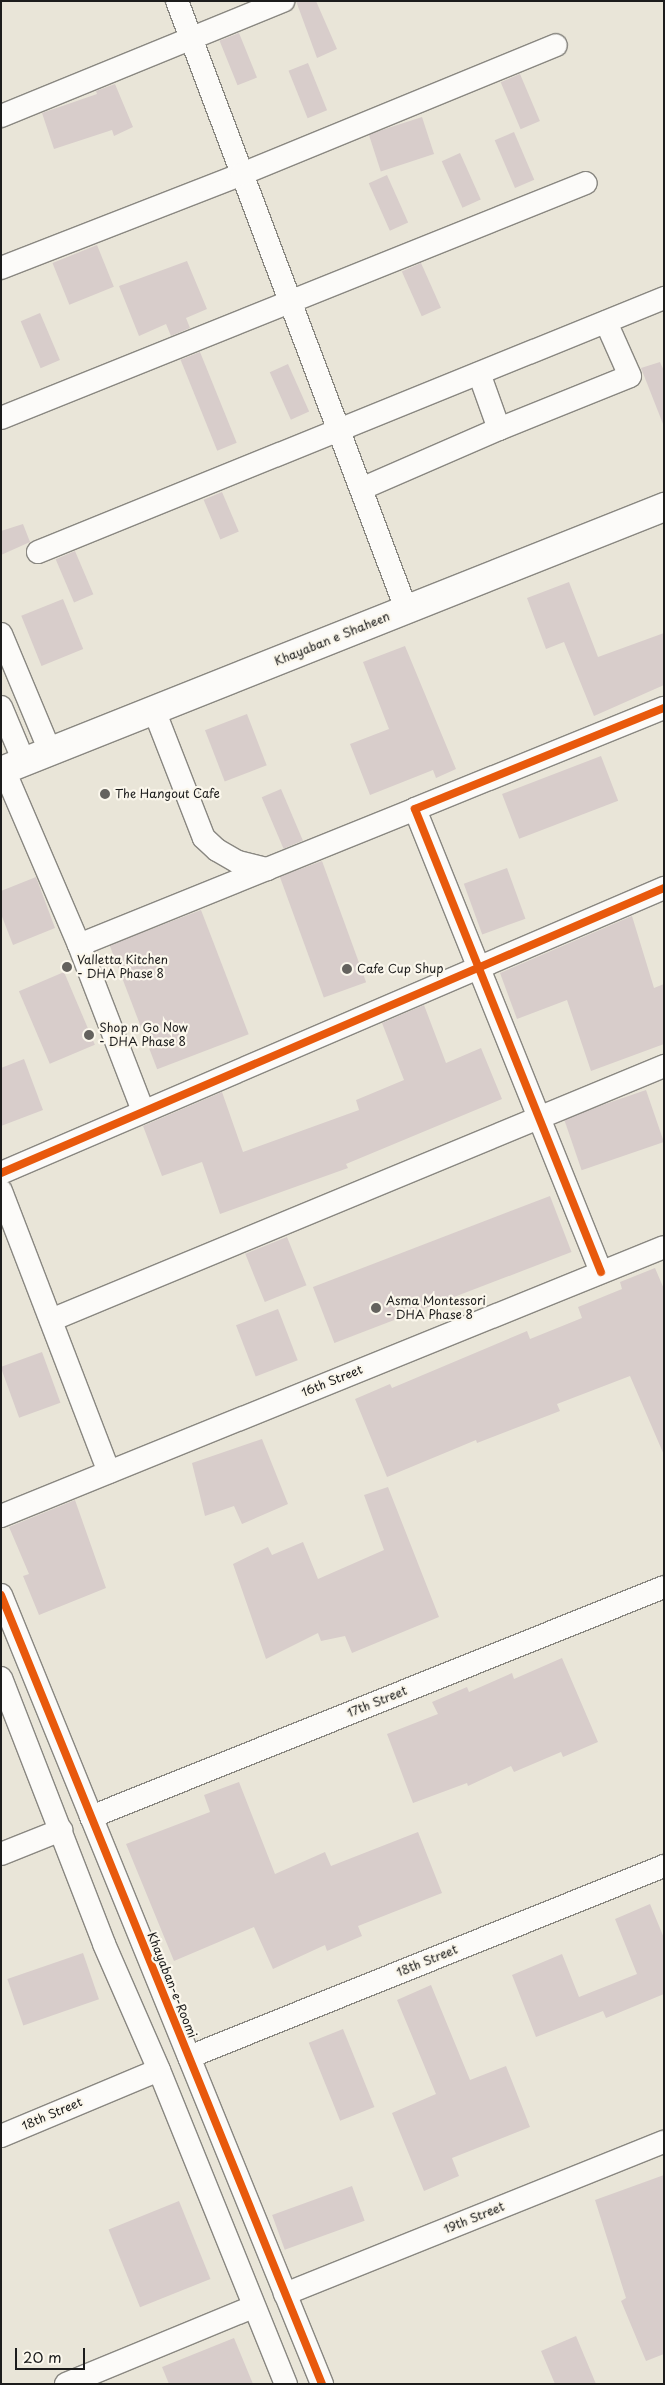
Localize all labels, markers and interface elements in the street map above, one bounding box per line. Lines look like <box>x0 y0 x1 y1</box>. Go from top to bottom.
street label: Khayaban e Shaheen <box>272 609 392 669</box>
place label: The Hangout Cafe <box>115 787 221 801</box>
marker: The Hangout Cafe <box>99 788 111 800</box>
place label: Valletta Kitchen - DHA Phase 8 <box>77 953 168 981</box>
marker: Valletta Kitchen - DHA Phase 8 <box>61 961 73 973</box>
place label: Cafe Cup Shup <box>357 962 444 976</box>
marker: Cafe Cup Shup <box>341 963 353 975</box>
place label: Shop n Go Now - DHA Phase 8 <box>99 1021 188 1049</box>
marker: Shop n Go Now - DHA Phase 8 <box>83 1029 95 1041</box>
place label: Asma Montessori - DHA Phase 8 <box>386 1294 485 1322</box>
marker: Asma Montessori - DHA Phase 8 <box>370 1302 382 1314</box>
street label: 16th Street <box>299 1362 365 1400</box>
street label: 17th Street <box>345 1683 409 1721</box>
street label: Khayaban-e-Roomi <box>144 1930 200 2040</box>
street label: 18th Street <box>394 1942 460 1980</box>
street label: 18th Street <box>19 2095 85 2133</box>
street label: 19th Street <box>442 2199 506 2237</box>
scale bar <box>18 2338 88 2370</box>
text: 20 m <box>23 2345 62 2368</box>

